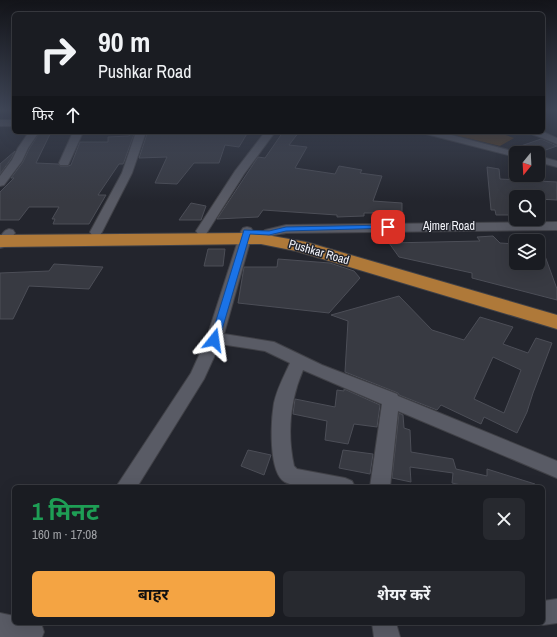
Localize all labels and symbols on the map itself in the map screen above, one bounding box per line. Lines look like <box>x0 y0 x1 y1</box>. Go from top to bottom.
north arrow <box>509 146 545 182</box>
pin <box>371 210 405 244</box>
street label: Ajmer Road <box>422 218 475 234</box>
street label: Pushkar Road <box>287 236 351 268</box>
position arrow <box>193 319 235 361</box>

